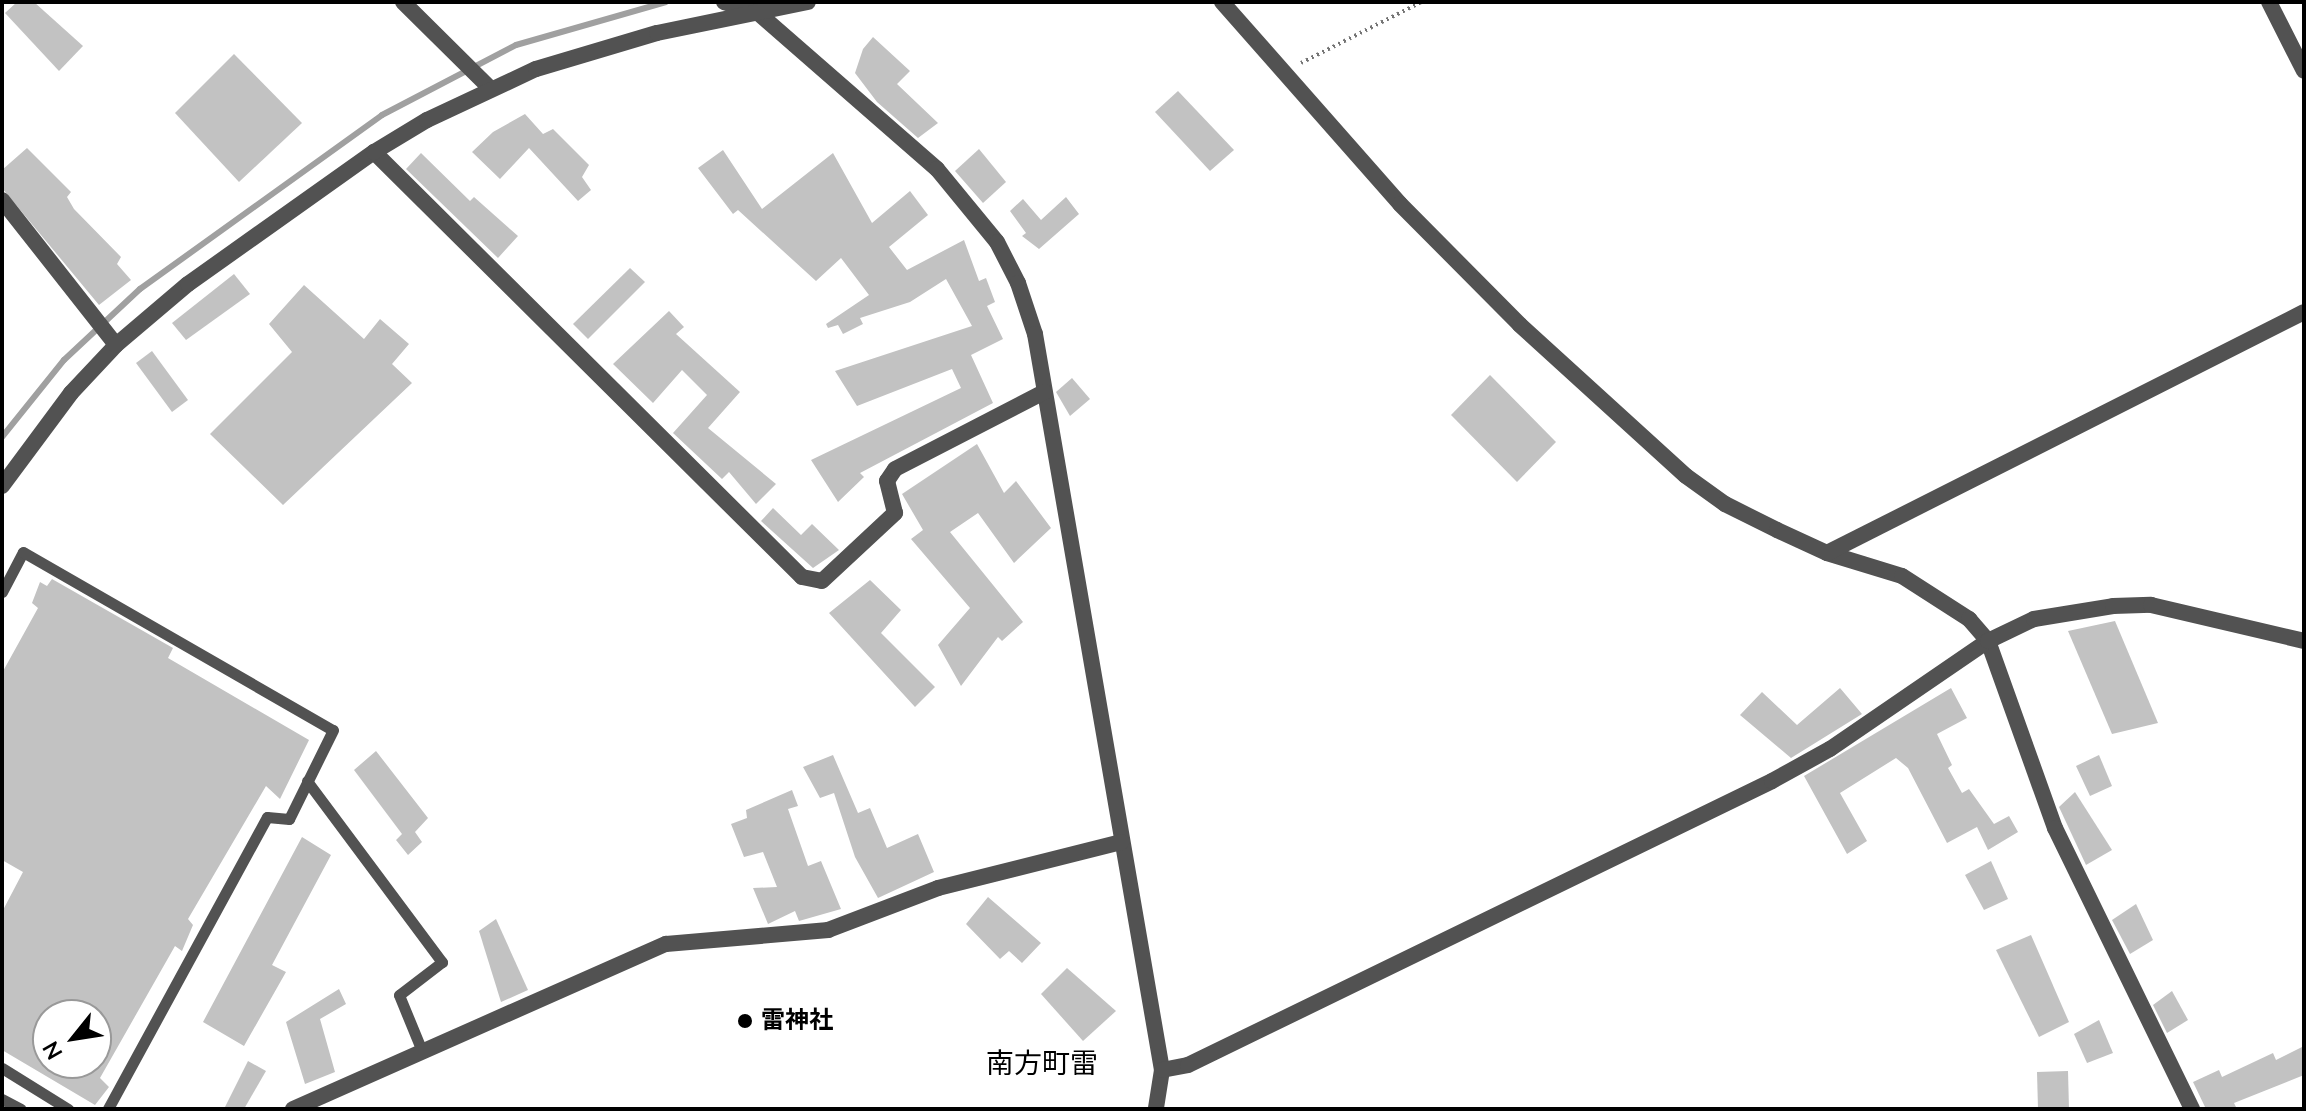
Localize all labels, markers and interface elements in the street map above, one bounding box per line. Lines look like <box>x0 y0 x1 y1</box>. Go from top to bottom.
north arrow <box>32 999 112 1079</box>
place label: 雷神社 <box>761 1007 833 1035</box>
marker: 雷神社 <box>736 1012 754 1030</box>
text: N <box>36 1035 70 1065</box>
district label: 南方町雷 <box>986 1047 1098 1081</box>

